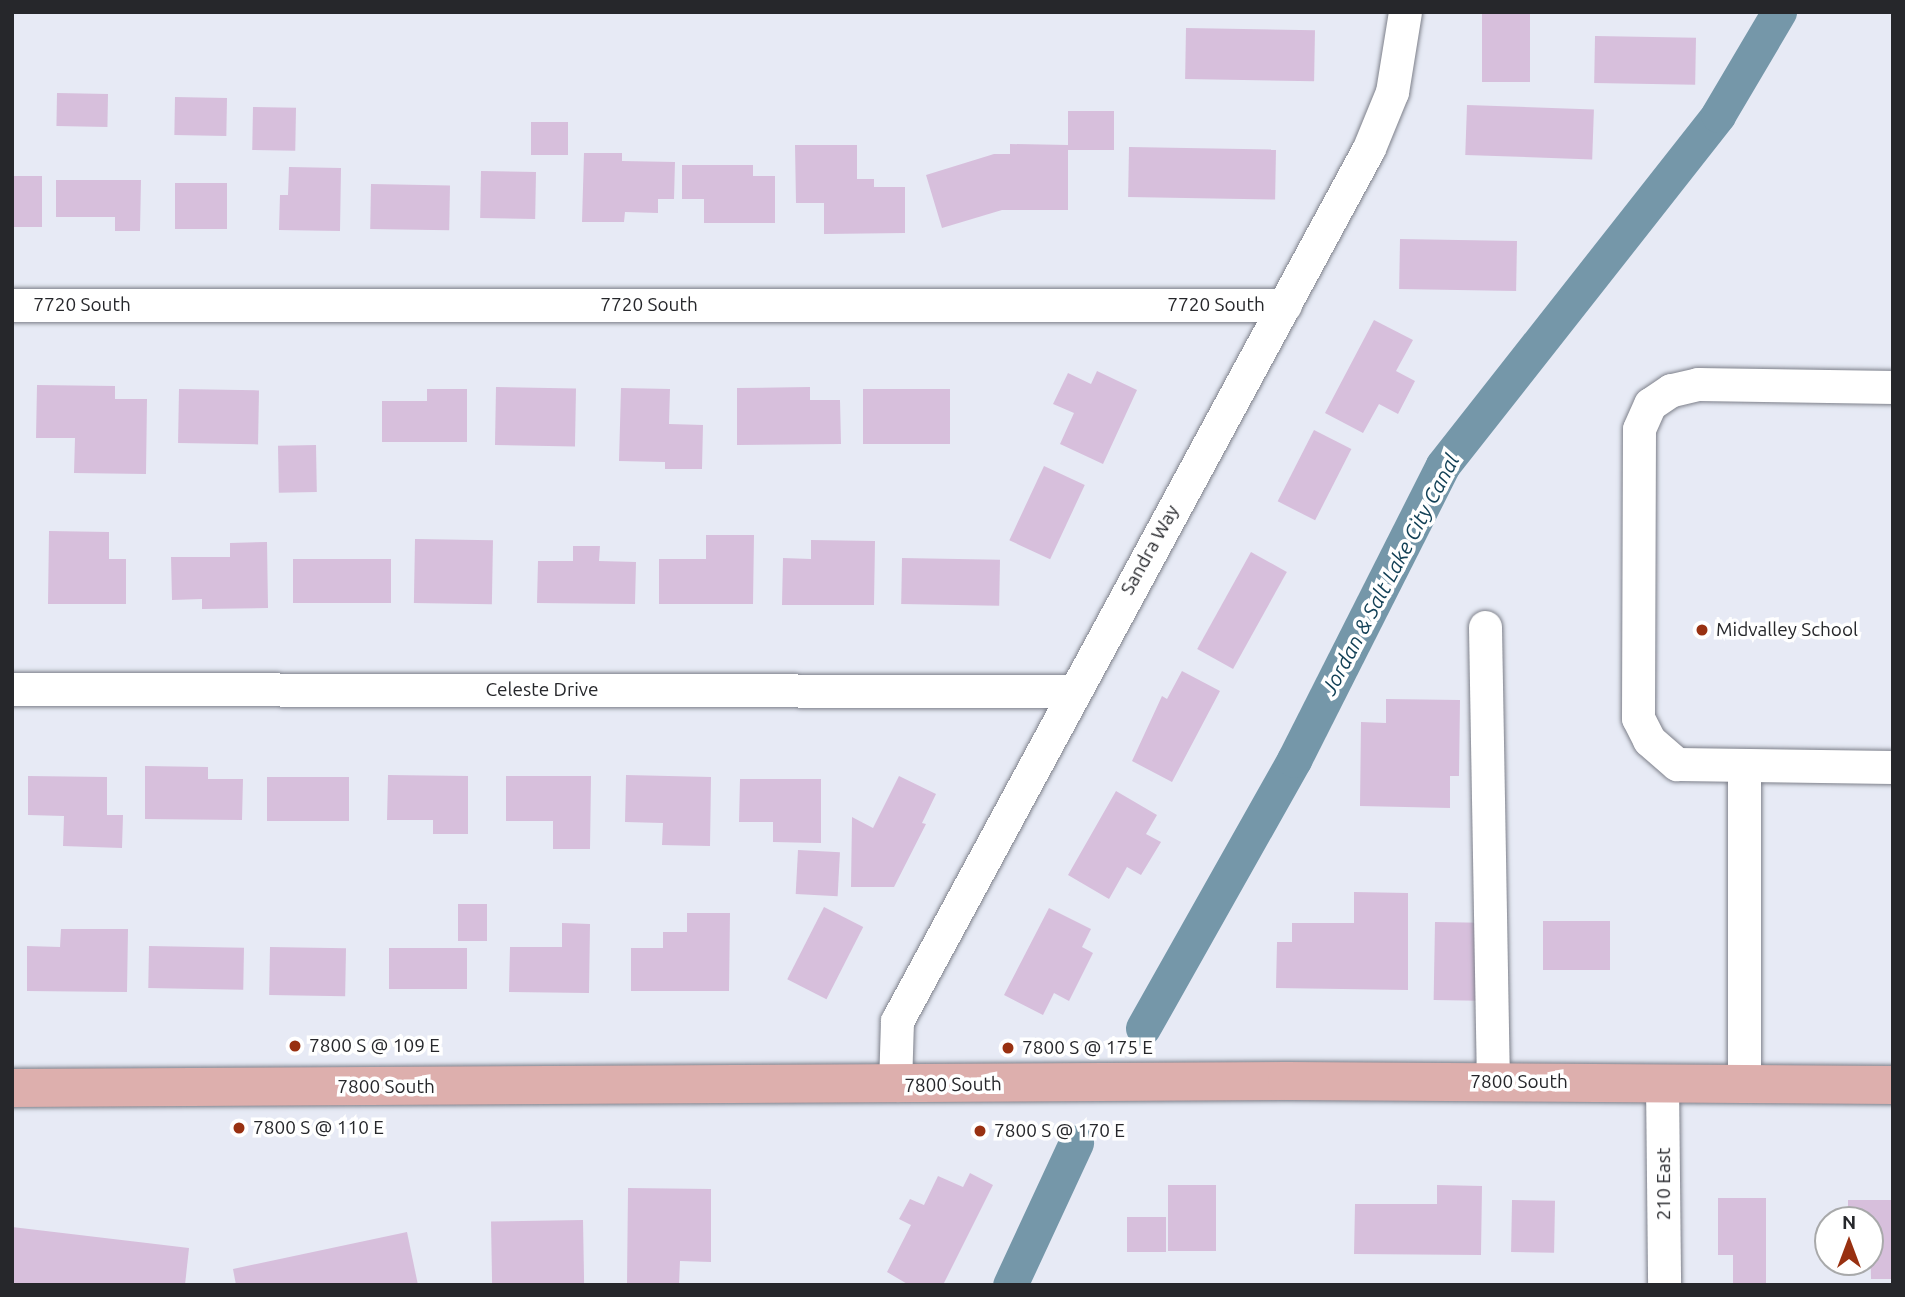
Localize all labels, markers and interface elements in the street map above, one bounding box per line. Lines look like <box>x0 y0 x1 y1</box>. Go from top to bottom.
street label: 7720 South <box>33 294 131 316</box>
street label: 7720 South <box>600 294 698 316</box>
street label: 7720 South <box>1167 294 1265 316</box>
water label: Jordan & Salt Lake City Canal <box>1316 449 1464 699</box>
street label: Sandra Way <box>1116 501 1184 599</box>
place label: Midvalley School <box>1716 619 1858 641</box>
marker: Midvalley School <box>1694 622 1710 638</box>
street label: Celeste Drive <box>485 679 599 701</box>
place label: 7800 S @ 109 E <box>309 1035 440 1057</box>
place label: 7800 S @ 175 E <box>1022 1037 1153 1059</box>
marker: 7800 S @ 109 E <box>287 1038 303 1054</box>
marker: 7800 S @ 175 E <box>1000 1040 1016 1056</box>
street label: 7800 South <box>1470 1071 1568 1093</box>
street label: 7800 South <box>904 1073 1002 1097</box>
street label: 7800 South <box>337 1076 435 1098</box>
place label: 7800 S @ 110 E <box>253 1117 384 1139</box>
marker: 7800 S @ 110 E <box>231 1120 247 1136</box>
place label: 7800 S @ 170 E <box>994 1120 1125 1142</box>
marker: 7800 S @ 170 E <box>972 1123 988 1139</box>
street label: 210 East <box>1653 1148 1675 1220</box>
north arrow <box>1814 1206 1884 1276</box>
text: N <box>1842 1211 1856 1233</box>

